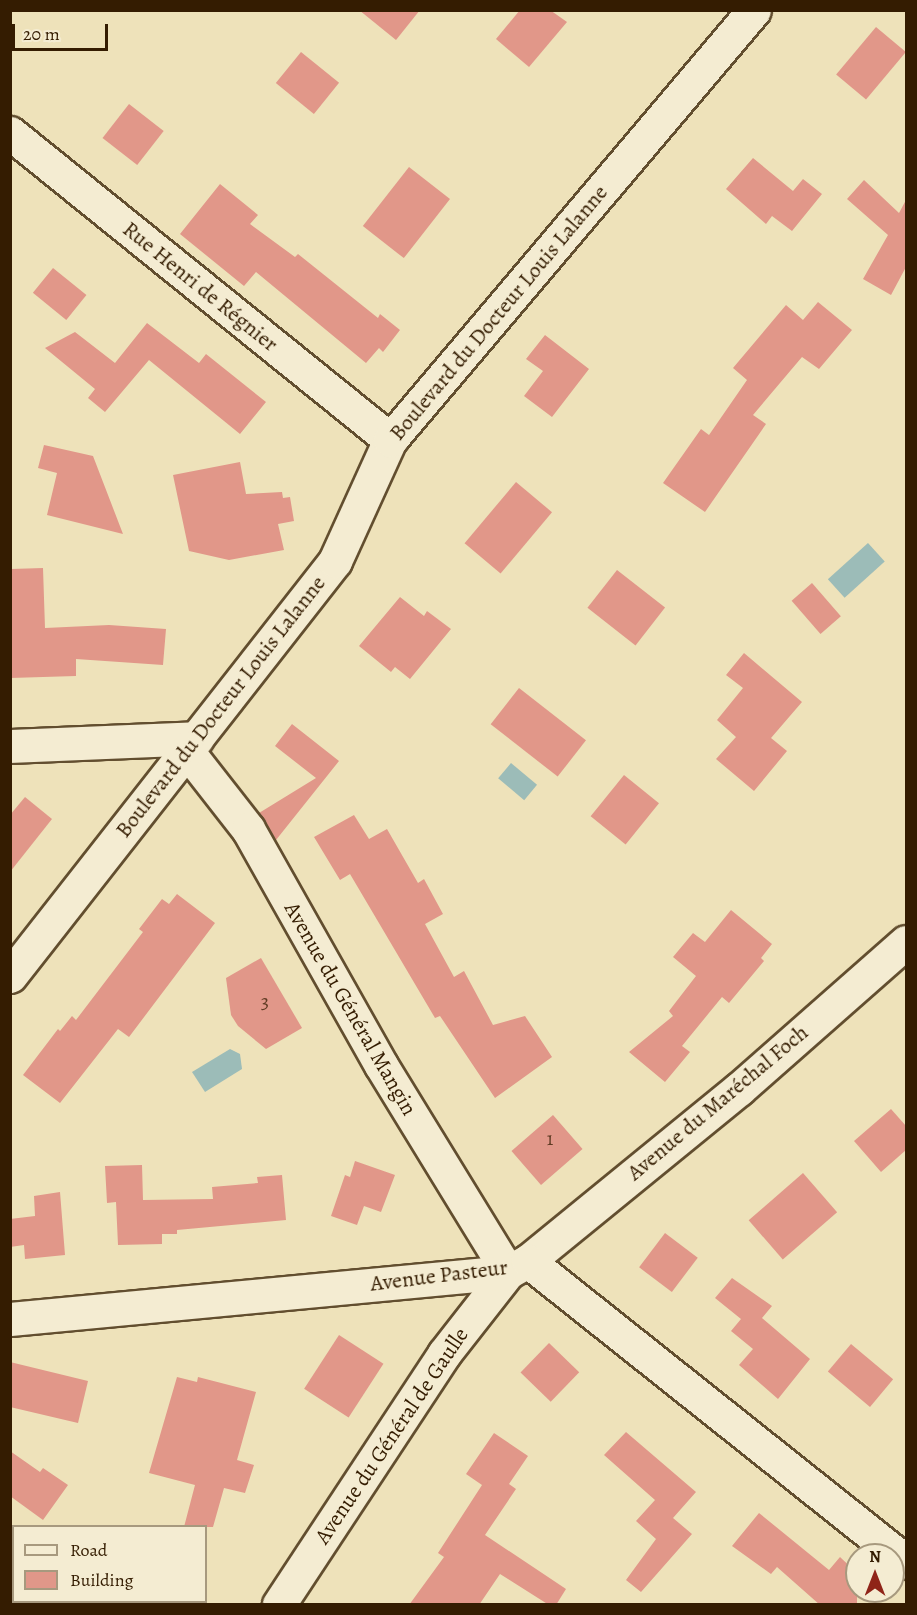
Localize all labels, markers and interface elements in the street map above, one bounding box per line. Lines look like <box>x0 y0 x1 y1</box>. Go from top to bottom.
scale bar <box>15 12 111 50</box>
text: 20 m <box>23 22 60 46</box>
street label: Boulevard du Docteur Louis Lalanne <box>384 180 614 446</box>
street label: Rue Henri de Régnier <box>117 216 283 358</box>
street label: Boulevard du Docteur Louis Lalanne <box>111 571 331 843</box>
street label: Avenue du Général Mangin <box>278 898 422 1120</box>
house number: 3 <box>261 989 269 1013</box>
street label: Avenue du Maréchal Foch <box>622 1020 814 1186</box>
house number: 1 <box>547 1126 553 1150</box>
street label: Avenue Pasteur <box>369 1254 509 1298</box>
street label: Avenue du Général de Gaulle <box>310 1323 474 1549</box>
legend <box>12 1525 207 1603</box>
text: Road <box>70 1538 107 1562</box>
north arrow <box>845 1543 905 1603</box>
text: N <box>869 1546 881 1568</box>
text: Building <box>70 1568 134 1592</box>

